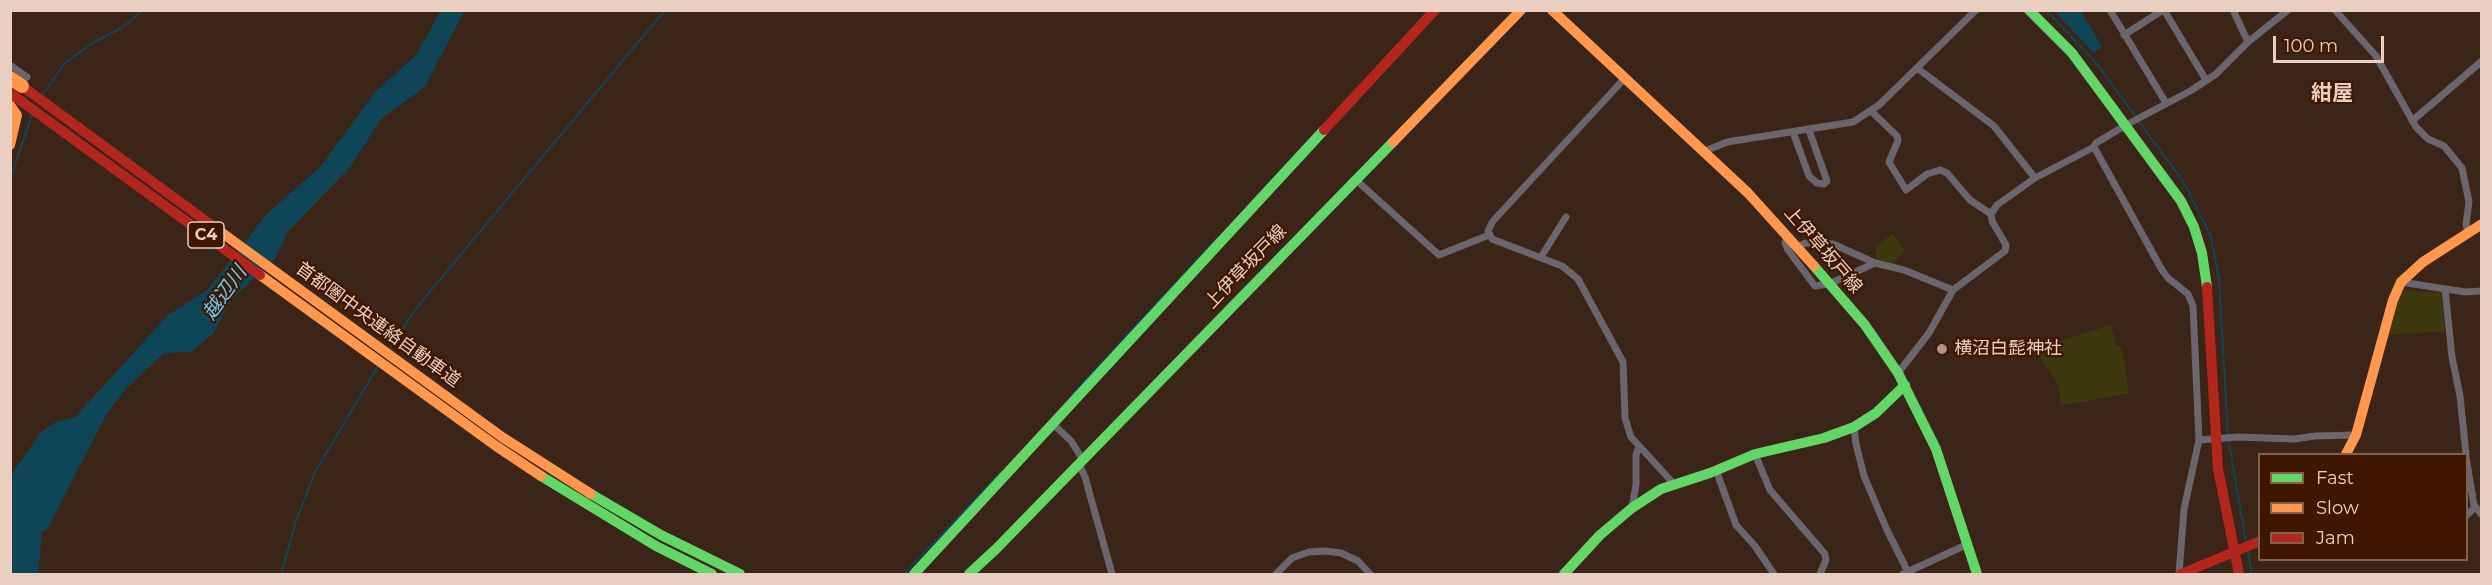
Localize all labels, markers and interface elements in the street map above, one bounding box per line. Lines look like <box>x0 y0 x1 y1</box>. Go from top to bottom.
scale bar <box>2276 24 2387 62</box>
text: 100 m <box>2284 35 2338 57</box>
district label: 紺屋 <box>2311 81 2353 107</box>
street label: 上伊草坂戸線 <box>1779 202 1867 298</box>
street label: 上伊草坂戸線 <box>1201 221 1291 313</box>
road number: C4 <box>188 222 224 248</box>
street label: 首都圏中央連絡自動車道 <box>292 258 464 392</box>
water label: 越辺川 <box>198 262 252 324</box>
place label: 横沼白髭神社 <box>1954 338 2062 360</box>
marker: 横沼白髭神社 <box>1935 342 1949 356</box>
legend <box>2258 453 2468 561</box>
text: Fast <box>2316 467 2354 489</box>
text: Slow <box>2316 497 2359 519</box>
text: Jam <box>2316 527 2355 549</box>

